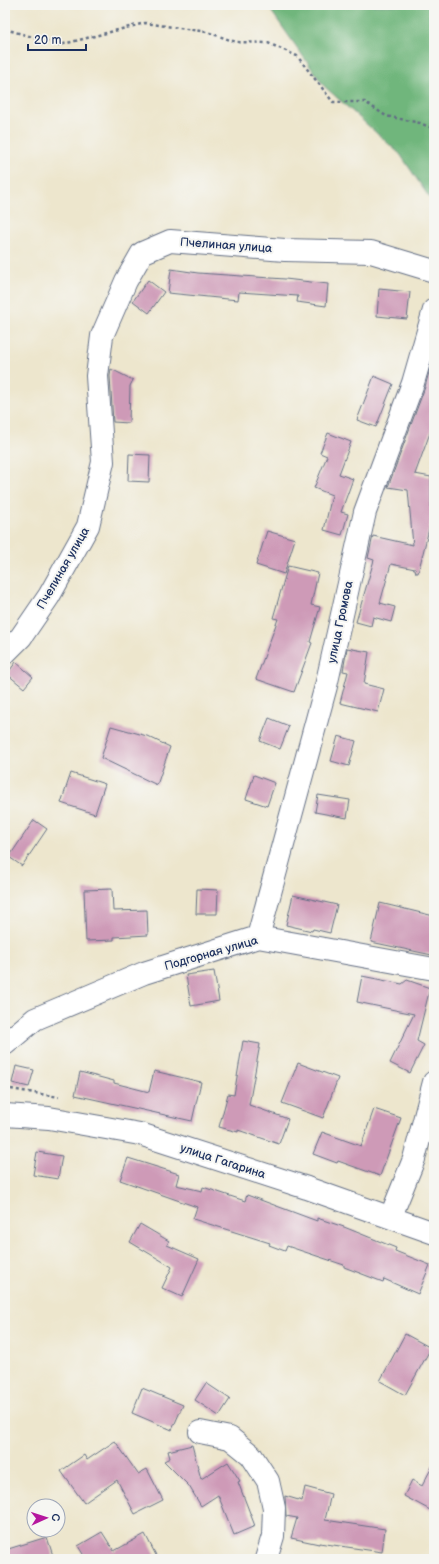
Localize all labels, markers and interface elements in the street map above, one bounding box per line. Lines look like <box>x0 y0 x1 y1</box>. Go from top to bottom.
scale bar <box>28 26 86 52</box>
text: 20 m <box>34 33 61 48</box>
street label: Пчелиная улица <box>179 235 273 256</box>
street label: Пчелиная улица <box>34 524 93 612</box>
street label: улица Громова <box>324 580 357 665</box>
street label: Подгорная улица <box>163 933 260 974</box>
street label: улица Гагарина <box>178 1141 267 1182</box>
north arrow <box>26 1498 66 1538</box>
text: С <box>49 1513 62 1522</box>

